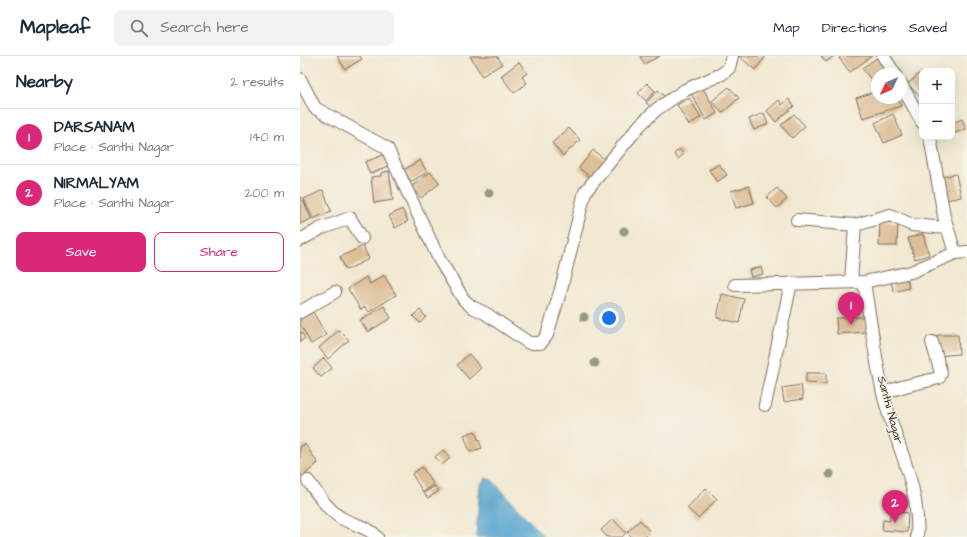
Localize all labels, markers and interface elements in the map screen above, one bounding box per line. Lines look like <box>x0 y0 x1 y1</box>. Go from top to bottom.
search box <box>114 10 394 46</box>
text: Mapleaf <box>20 14 90 41</box>
icon: search <box>128 17 150 39</box>
text: Search here <box>160 17 249 38</box>
text: Map <box>773 18 800 38</box>
text: Directions <box>822 18 887 38</box>
text: Saved <box>909 18 947 38</box>
north arrow <box>871 68 907 104</box>
map controls <box>919 68 955 140</box>
button: + <box>919 68 955 104</box>
text: Nearby <box>16 70 73 94</box>
text: 2 results <box>230 73 284 91</box>
button: − <box>919 104 955 140</box>
text: DARSANAM <box>54 117 135 138</box>
text: 1 <box>28 128 30 146</box>
text: 140 m <box>250 128 284 146</box>
text: Place · Santhi Nagar <box>54 138 174 156</box>
text: NIRMALYAM <box>54 173 139 194</box>
text: 2 <box>25 184 33 202</box>
text: 200 m <box>245 184 284 202</box>
text: Place · Santhi Nagar <box>54 194 174 212</box>
button: Save <box>16 232 146 272</box>
button: Share <box>154 232 284 272</box>
pin: 1 <box>838 292 864 325</box>
your location <box>599 308 619 328</box>
street label: Santhi Nagar <box>872 374 907 447</box>
pin: 2 <box>882 490 908 523</box>

